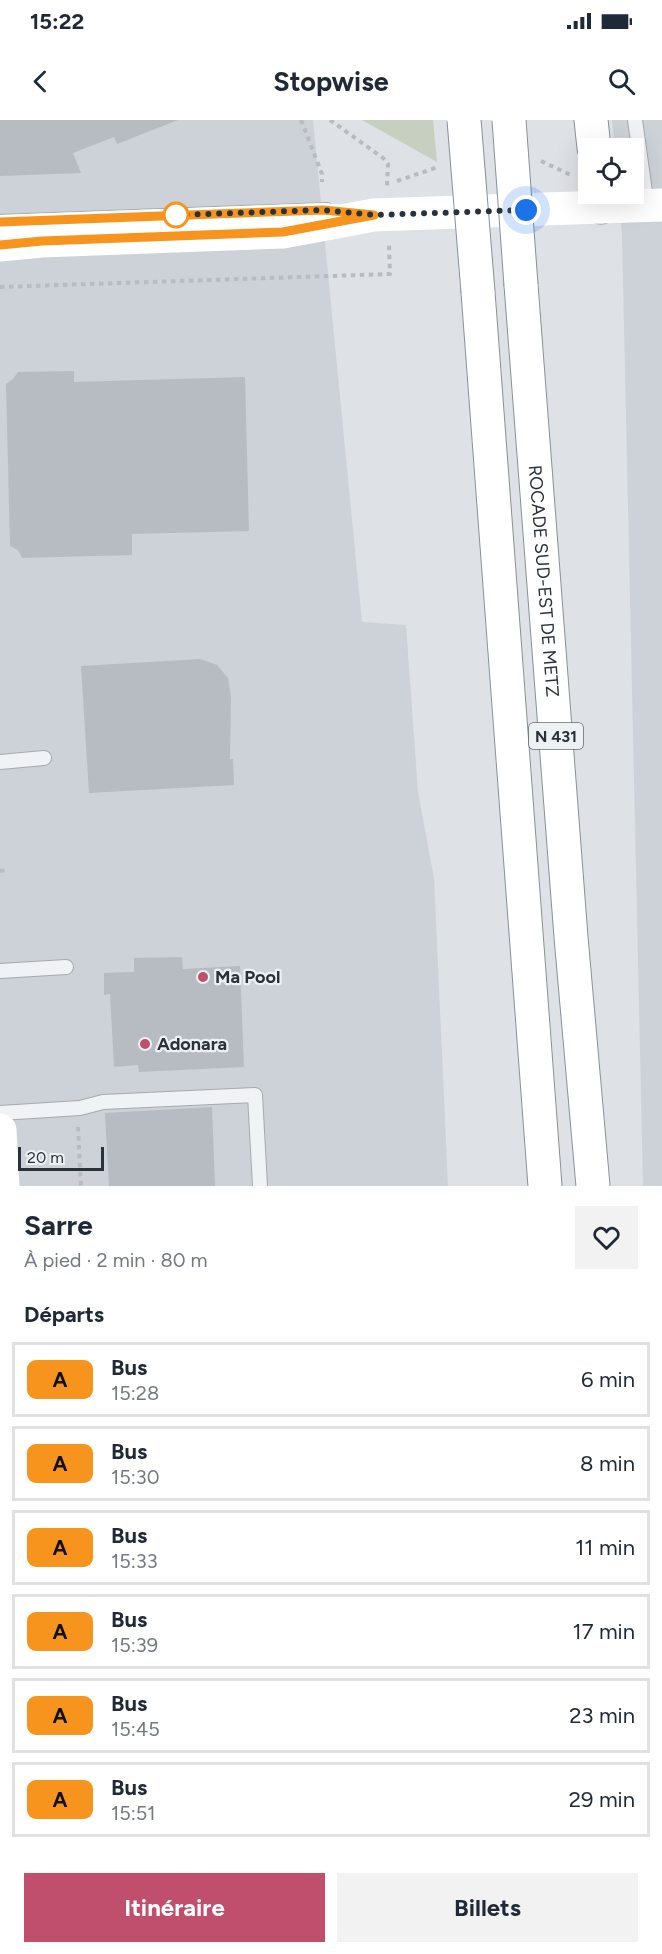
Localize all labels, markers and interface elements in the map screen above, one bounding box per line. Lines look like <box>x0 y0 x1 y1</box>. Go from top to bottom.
text: 15:22 <box>30 8 84 35</box>
icon: back <box>24 65 57 98</box>
text: Stopwise <box>273 65 389 98</box>
icon: search <box>605 65 638 98</box>
map controls <box>578 138 644 204</box>
button: locate <box>578 138 644 204</box>
your location <box>511 195 541 225</box>
unlabelled marker <box>163 202 189 228</box>
street label: ROCADE SUD-EST DE METZ <box>524 464 564 698</box>
road number: N 431 <box>529 723 583 749</box>
place label: Ma Pool <box>215 966 280 988</box>
marker: Ma Pool <box>196 970 210 984</box>
place label: Adonara <box>157 1033 227 1055</box>
marker: Adonara <box>138 1037 152 1051</box>
scale bar <box>18 1144 104 1172</box>
text: 20 m <box>27 1148 64 1167</box>
button: heart <box>575 1206 638 1269</box>
text: Sarre <box>24 1208 93 1242</box>
text: À pied · 2 min · 80 m <box>24 1248 208 1272</box>
text: Départs <box>24 1301 104 1328</box>
text: Bus <box>111 1354 147 1381</box>
text: 6 min <box>581 1366 635 1393</box>
text: A <box>53 1367 68 1392</box>
text: 15:28 <box>111 1381 159 1405</box>
text: Bus <box>111 1438 147 1465</box>
text: 8 min <box>580 1450 635 1477</box>
text: A <box>53 1451 68 1476</box>
text: 15:30 <box>111 1465 160 1489</box>
text: Bus <box>111 1522 147 1549</box>
text: 11 min <box>575 1534 635 1561</box>
text: A <box>53 1535 68 1560</box>
text: 15:33 <box>111 1549 158 1573</box>
text: Bus <box>111 1606 147 1633</box>
text: 17 min <box>573 1618 635 1645</box>
text: A <box>53 1619 68 1644</box>
text: 15:39 <box>111 1633 158 1657</box>
text: Bus <box>111 1690 147 1717</box>
text: 23 min <box>569 1702 635 1729</box>
text: A <box>53 1703 68 1728</box>
text: 15:45 <box>111 1717 160 1741</box>
text: Bus <box>111 1774 147 1801</box>
text: 29 min <box>569 1786 635 1813</box>
text: A <box>53 1787 68 1812</box>
text: 15:51 <box>111 1801 156 1825</box>
button: Itinéraire <box>24 1873 325 1942</box>
button: Billets <box>337 1873 638 1942</box>

